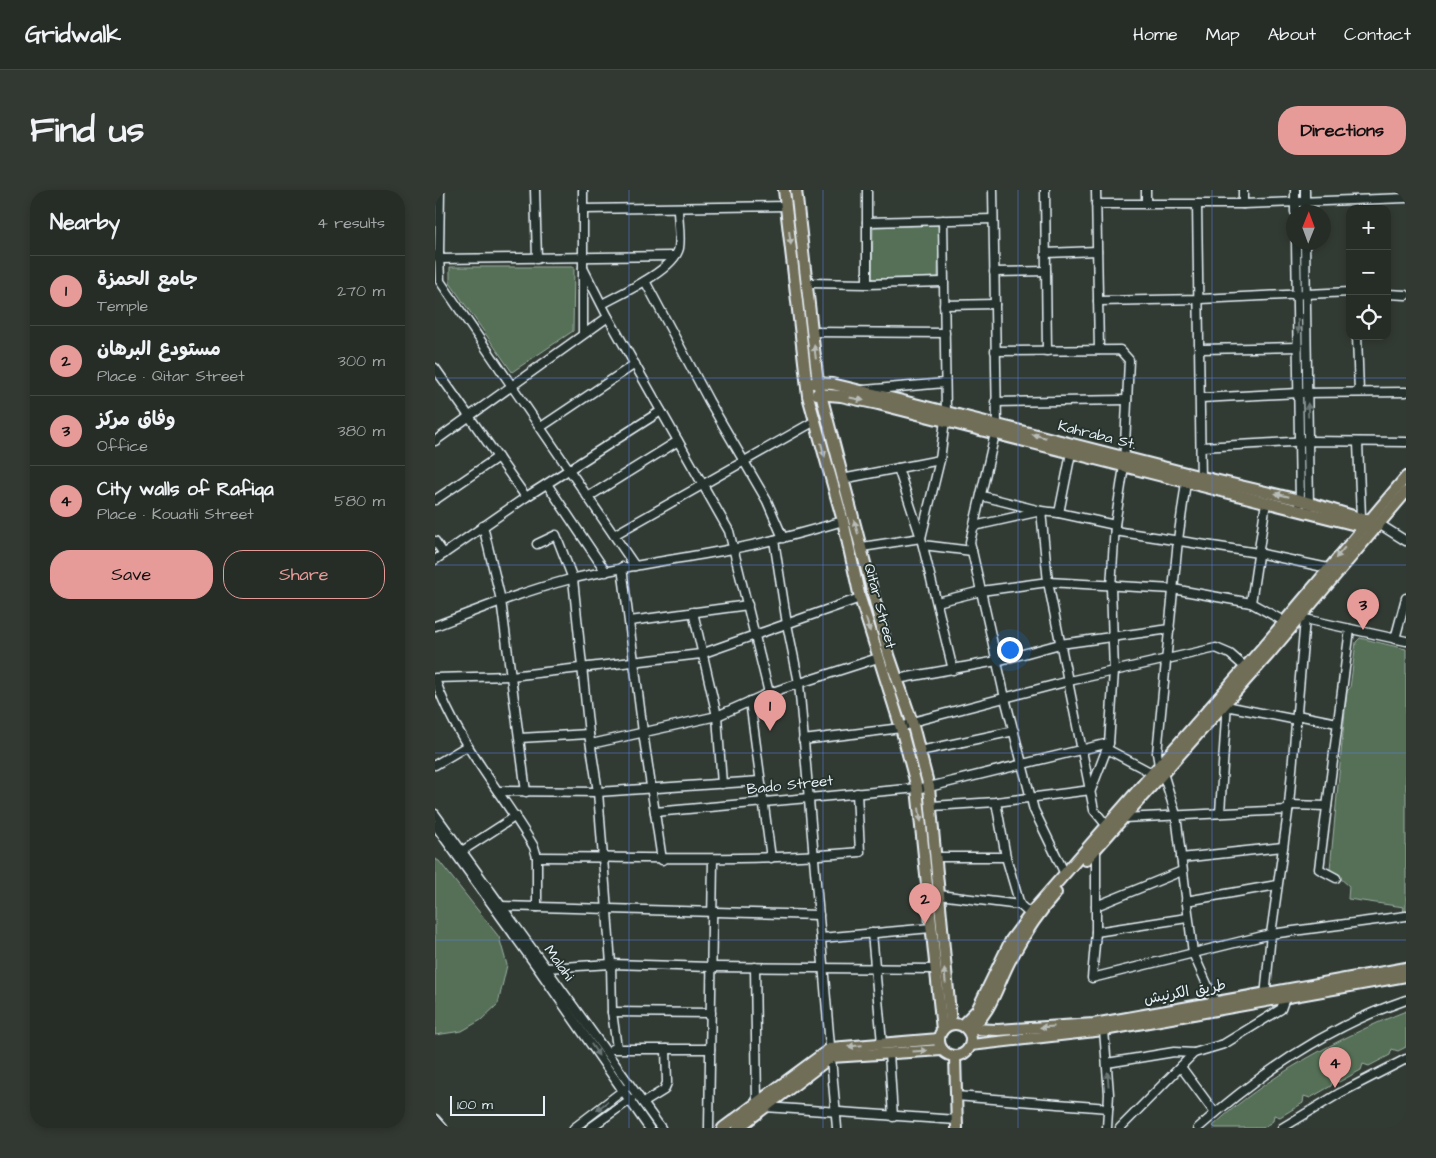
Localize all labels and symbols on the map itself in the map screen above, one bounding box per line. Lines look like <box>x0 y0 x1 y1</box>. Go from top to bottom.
north arrow <box>1286 205 1331 250</box>
one-way arrow <box>786 231 794 247</box>
one-way arrow <box>1294 318 1302 334</box>
one-way arrow <box>811 343 819 359</box>
one-way arrow <box>849 395 864 403</box>
one-way arrow <box>1304 402 1312 418</box>
street label: Kahraba St. <box>1056 415 1138 455</box>
one-way arrow <box>1032 432 1047 440</box>
one-way arrow <box>820 443 828 458</box>
one-way arrow <box>1273 491 1289 499</box>
one-way arrow <box>851 519 859 534</box>
one-way arrow <box>1335 547 1346 560</box>
street label: Qitar Street <box>859 561 901 651</box>
pin: 3 <box>1347 589 1379 630</box>
one-way arrow <box>865 617 873 632</box>
your location <box>997 637 1023 663</box>
pin: 1 <box>754 690 786 731</box>
street label: Bado Street <box>746 770 834 800</box>
one-way arrow <box>917 807 925 823</box>
pin: 2 <box>909 883 941 924</box>
street label: Malahi <box>539 941 580 986</box>
one-way arrow <box>941 967 949 983</box>
street label: طريق الكرنيش <box>1142 974 1228 1010</box>
one-way arrow <box>1039 1023 1055 1031</box>
one-way arrow <box>847 1042 863 1050</box>
one-way arrow <box>590 1044 600 1057</box>
one-way arrow <box>913 1047 929 1055</box>
pin: 4 <box>1319 1047 1351 1088</box>
one-way arrow <box>1103 1071 1111 1087</box>
scale bar <box>450 1093 545 1116</box>
one-way arrow <box>596 1101 609 1112</box>

